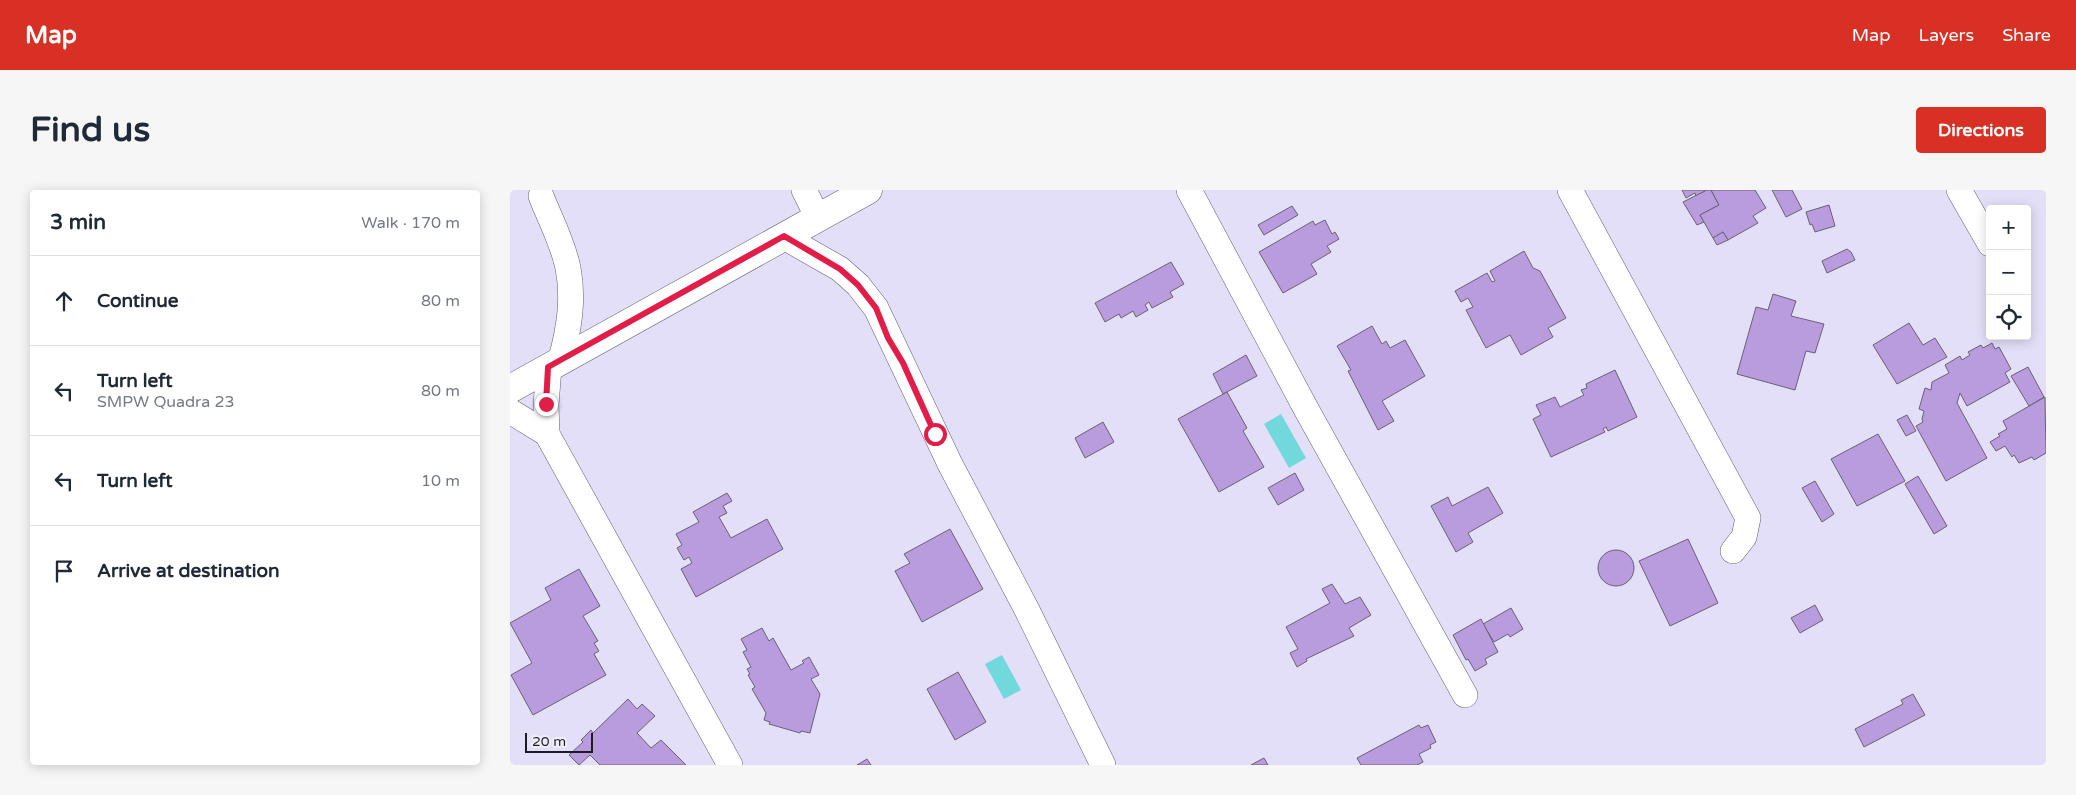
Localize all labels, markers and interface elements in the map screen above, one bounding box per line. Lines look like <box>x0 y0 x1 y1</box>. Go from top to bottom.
text: Map <box>25 21 77 50</box>
text: Map <box>1852 24 1891 46</box>
text: Layers <box>1919 24 1974 46</box>
text: Share <box>2002 24 2051 46</box>
button: Directions <box>1916 107 2046 153</box>
text: Find us <box>30 109 150 151</box>
map controls <box>1986 205 2031 340</box>
button: + <box>1986 205 2031 250</box>
text: 3 min <box>50 210 106 235</box>
text: Walk · 170 m <box>361 213 460 233</box>
button: − <box>1986 250 2031 295</box>
icon: ahead <box>50 287 78 315</box>
text: Continue <box>97 290 179 312</box>
text: 80 m <box>421 291 460 311</box>
button: locate <box>1986 295 2031 340</box>
text: Turn left <box>97 370 173 392</box>
icon: left <box>50 377 78 405</box>
text: 80 m <box>421 381 460 401</box>
text: SMPW Quadra 23 <box>97 392 234 412</box>
route end <box>535 393 558 416</box>
route start <box>924 423 947 446</box>
icon: left <box>50 467 78 495</box>
text: Turn left <box>97 470 173 492</box>
text: 10 m <box>421 471 460 491</box>
icon: arrive <box>50 557 78 585</box>
text: Arrive at destination <box>97 560 280 582</box>
scale bar <box>525 730 592 753</box>
text: 20 m <box>532 733 566 750</box>

